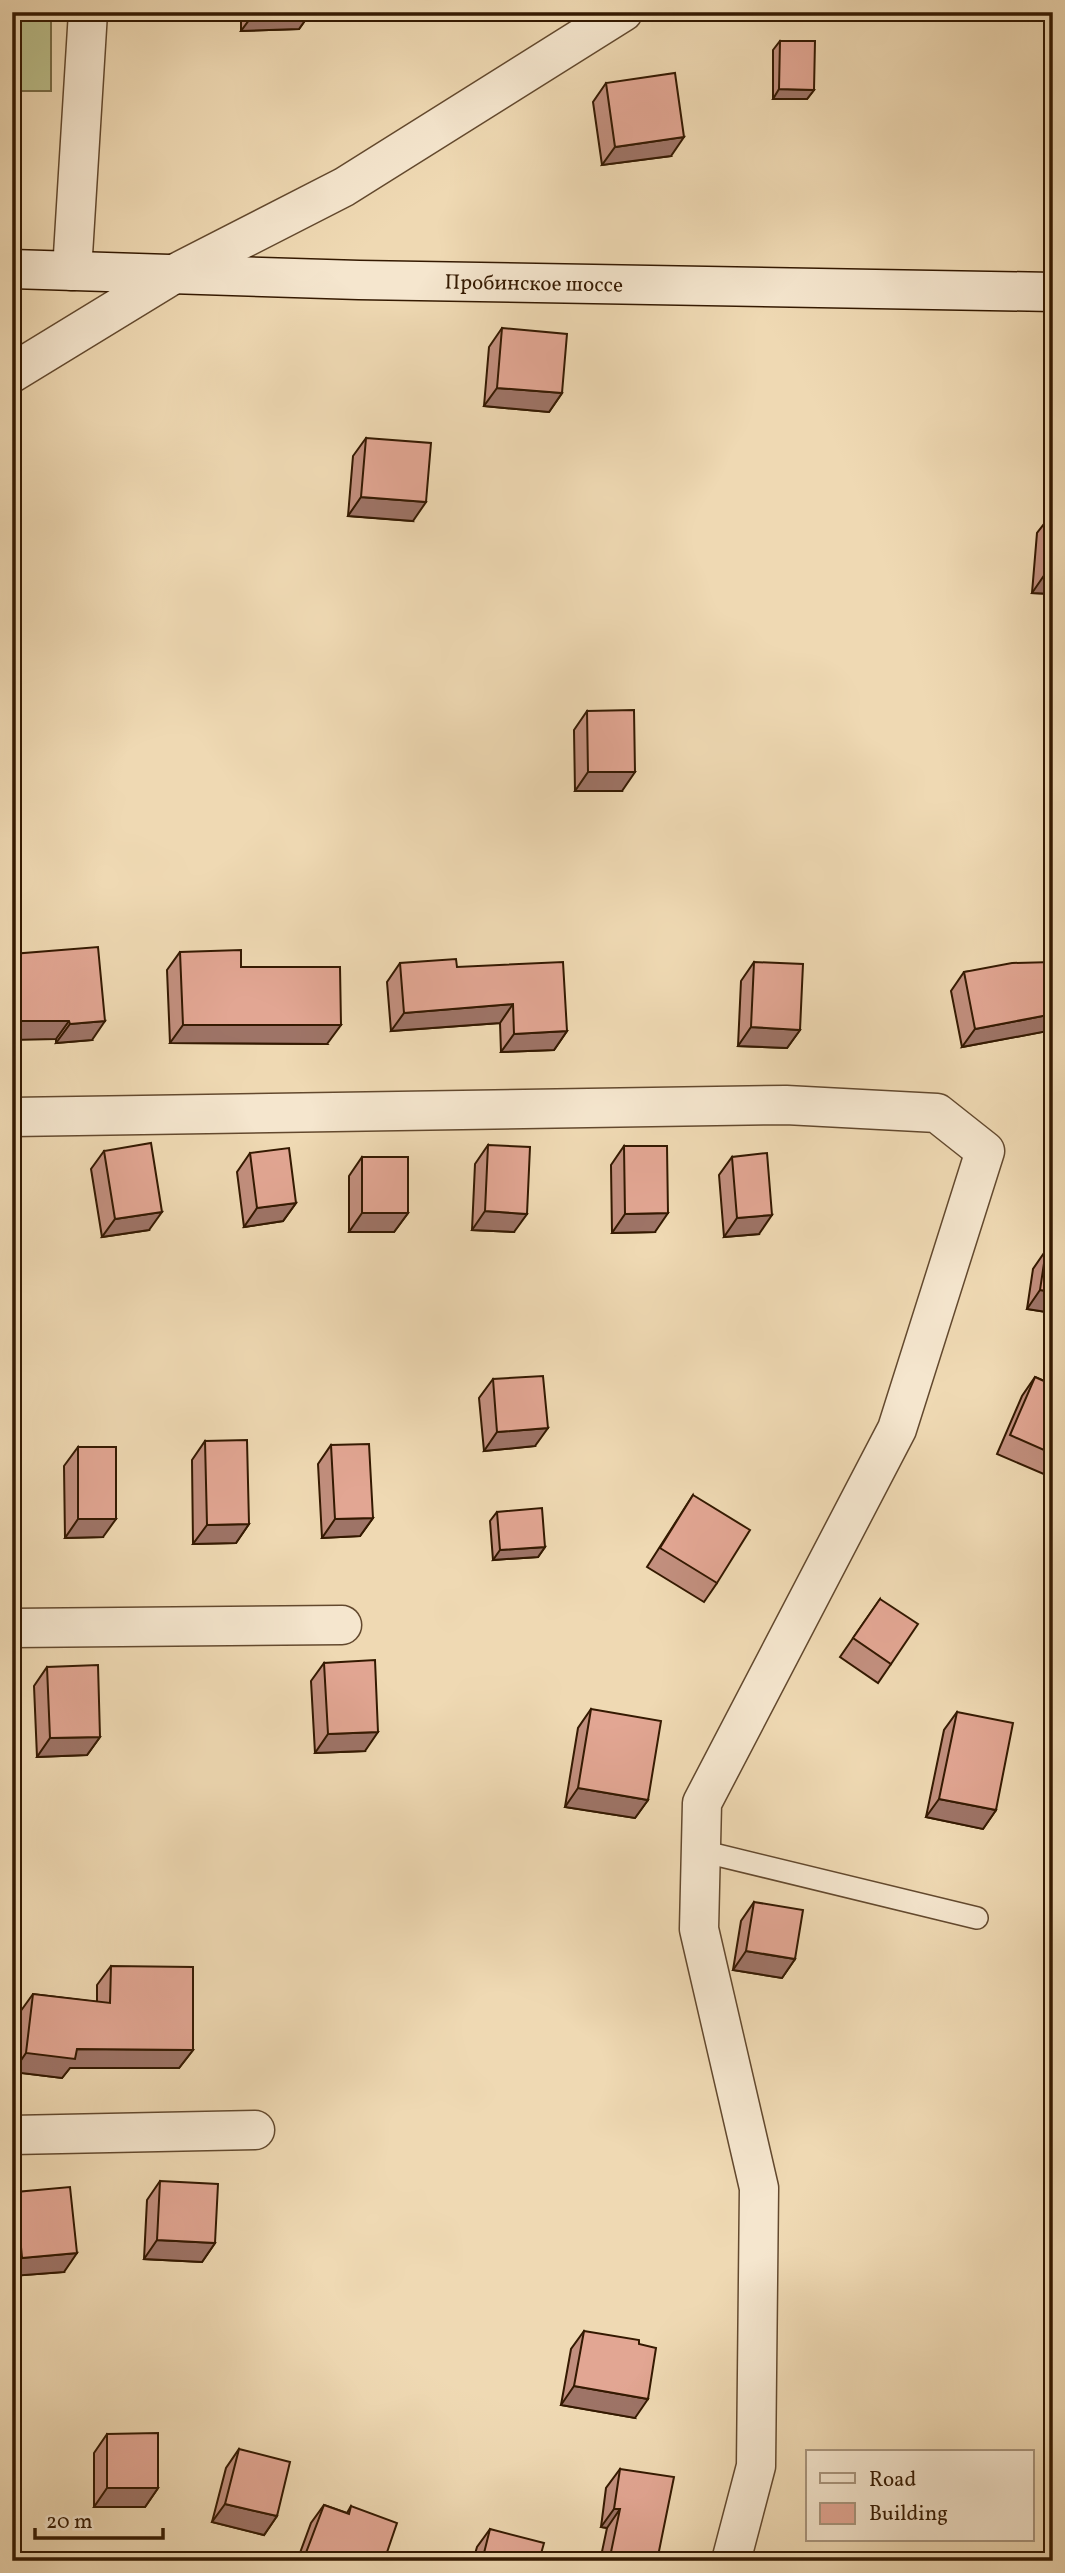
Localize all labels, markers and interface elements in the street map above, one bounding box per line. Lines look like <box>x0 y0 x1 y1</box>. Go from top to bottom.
street label: Пробинское шоссе <box>444 268 623 301</box>
legend <box>806 2450 1034 2542</box>
text: Road <box>869 2466 916 2495</box>
scale bar <box>35 2496 163 2540</box>
text: Building <box>869 2500 948 2529</box>
text: 20 m <box>46 2508 92 2537</box>

